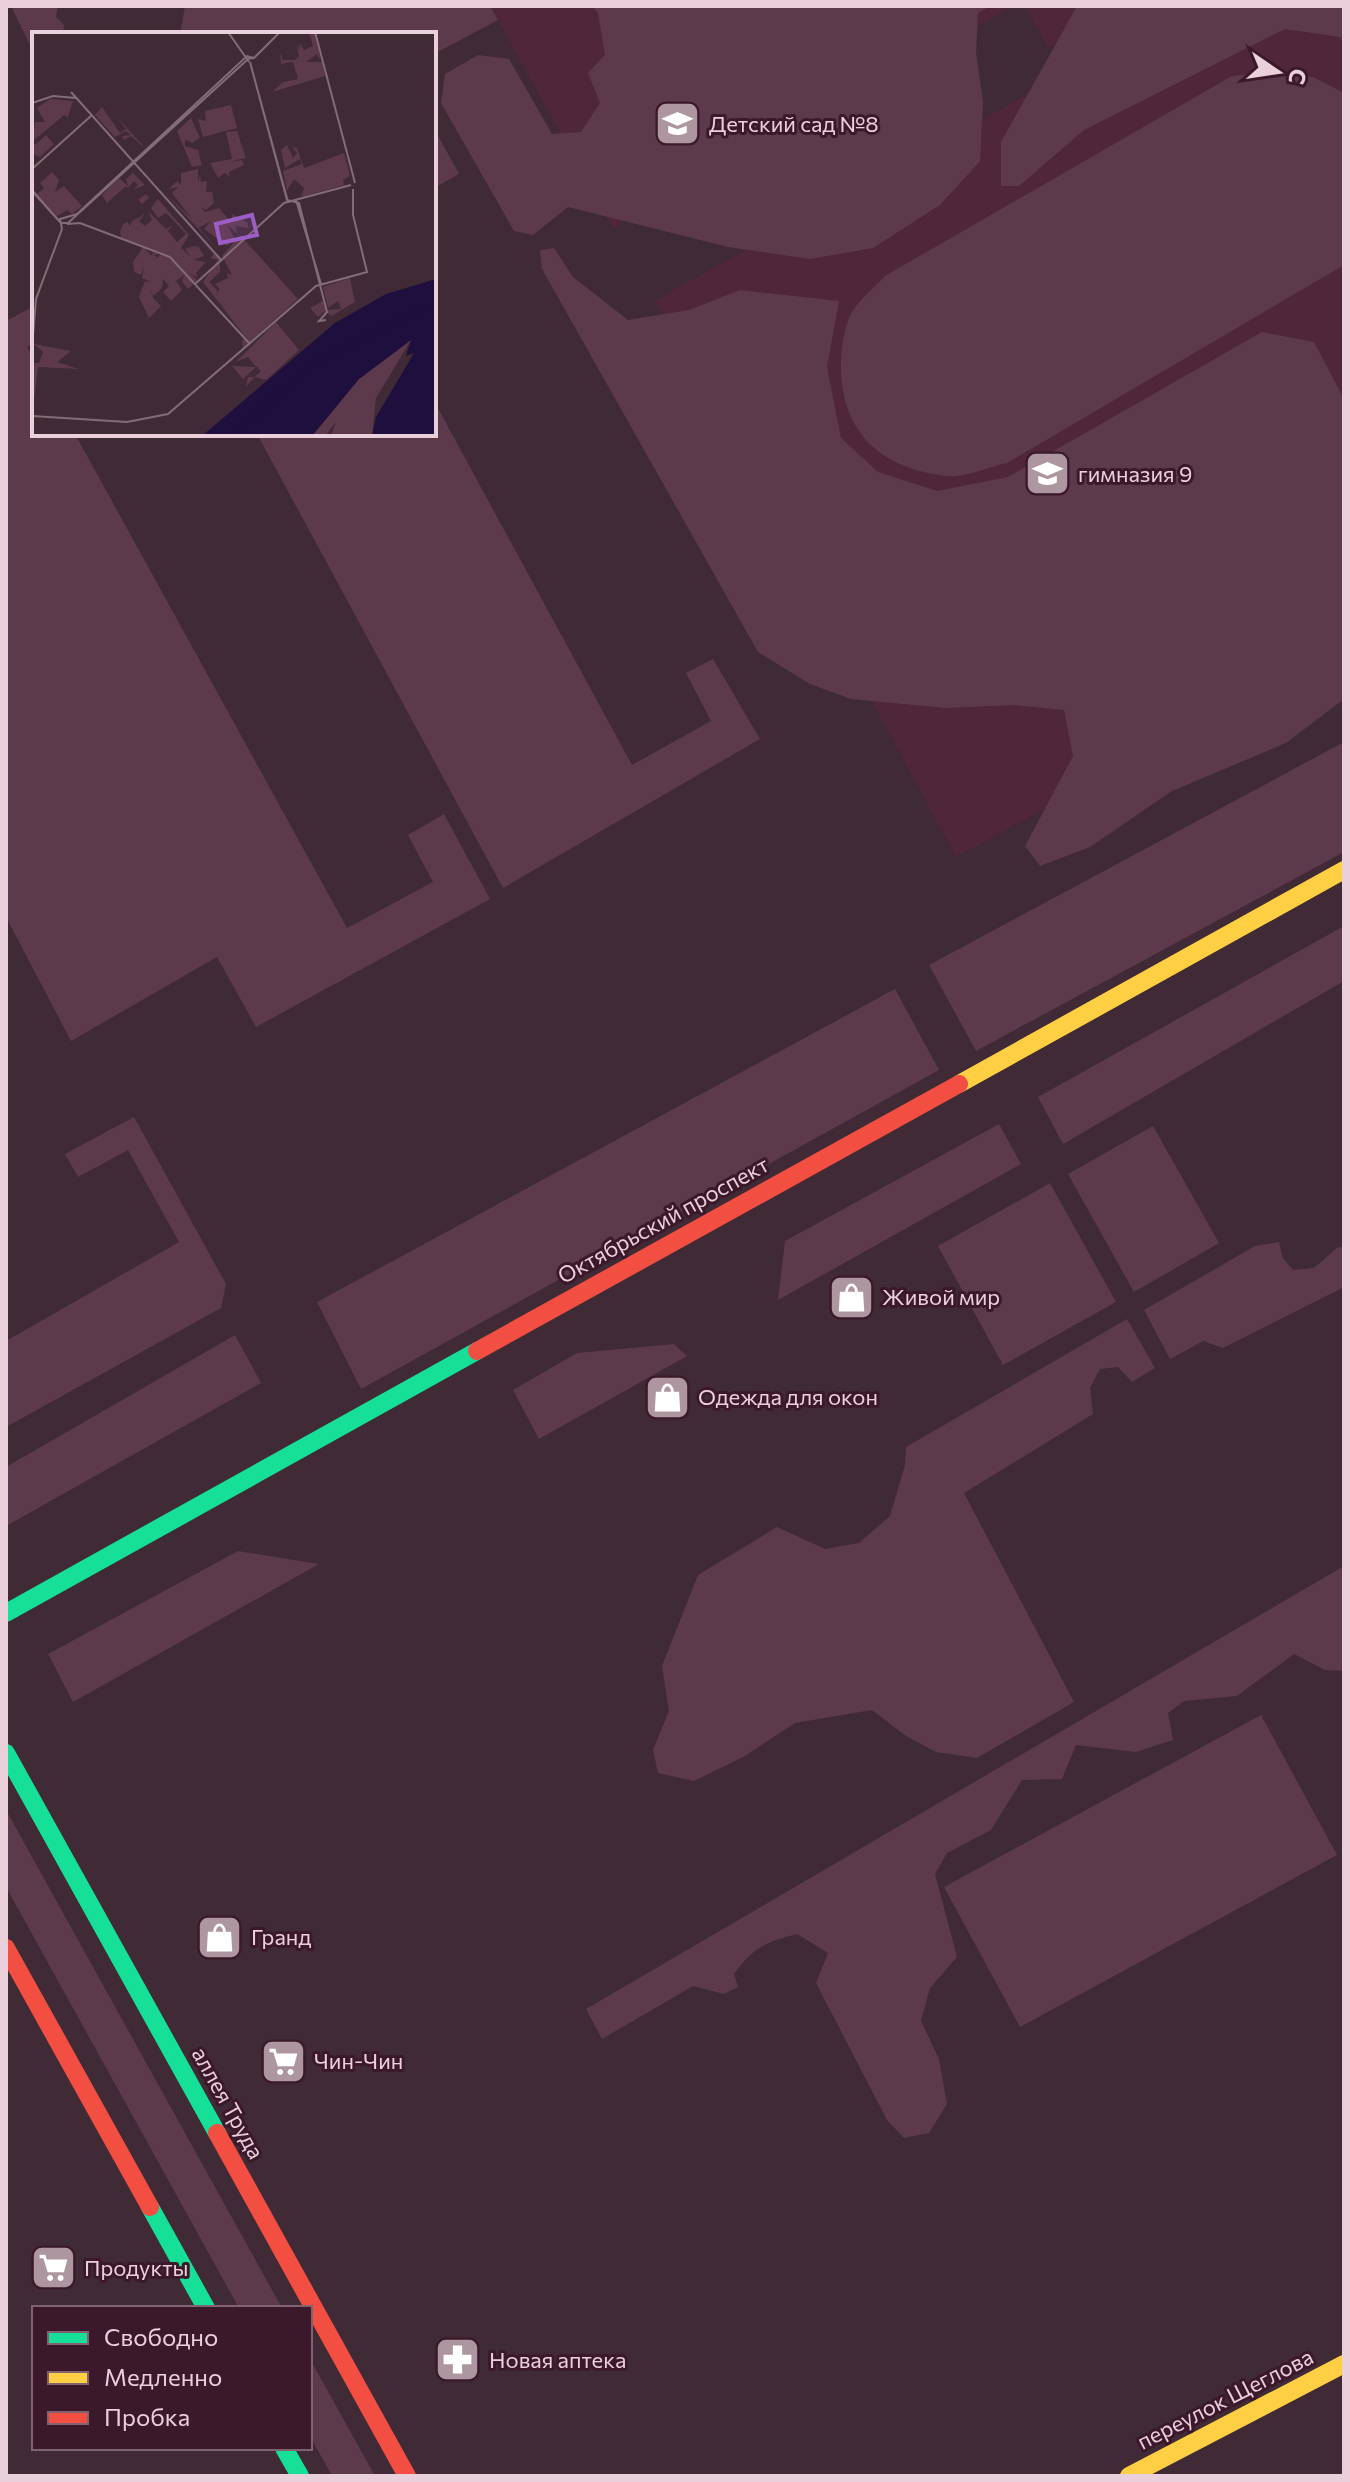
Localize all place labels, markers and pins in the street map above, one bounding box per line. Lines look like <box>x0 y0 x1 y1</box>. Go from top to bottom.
school or university icon: Детский сад №8 <box>654 100 702 148</box>
place label: Детский сад №8 <box>709 110 879 137</box>
school or university icon: гимназия 9 <box>1023 450 1071 498</box>
place label: гимназия 9 <box>1078 460 1192 487</box>
shop icon: Живой мир <box>827 1273 875 1321</box>
place label: Живой мир <box>882 1283 1000 1310</box>
shop icon: Одежда для окон <box>643 1373 691 1421</box>
place label: Одежда для окон <box>698 1383 878 1410</box>
shop icon: Гранд <box>196 1913 244 1961</box>
place label: Гранд <box>251 1923 311 1950</box>
supermarket icon: Чин-Чин <box>259 2037 307 2085</box>
place label: Чин-Чин <box>314 2047 403 2074</box>
supermarket icon: Продукты <box>29 2244 77 2292</box>
place label: Продукты <box>84 2254 188 2281</box>
pharmacy icon: Новая аптека <box>434 2336 482 2384</box>
place label: Новая аптека <box>489 2346 626 2373</box>

